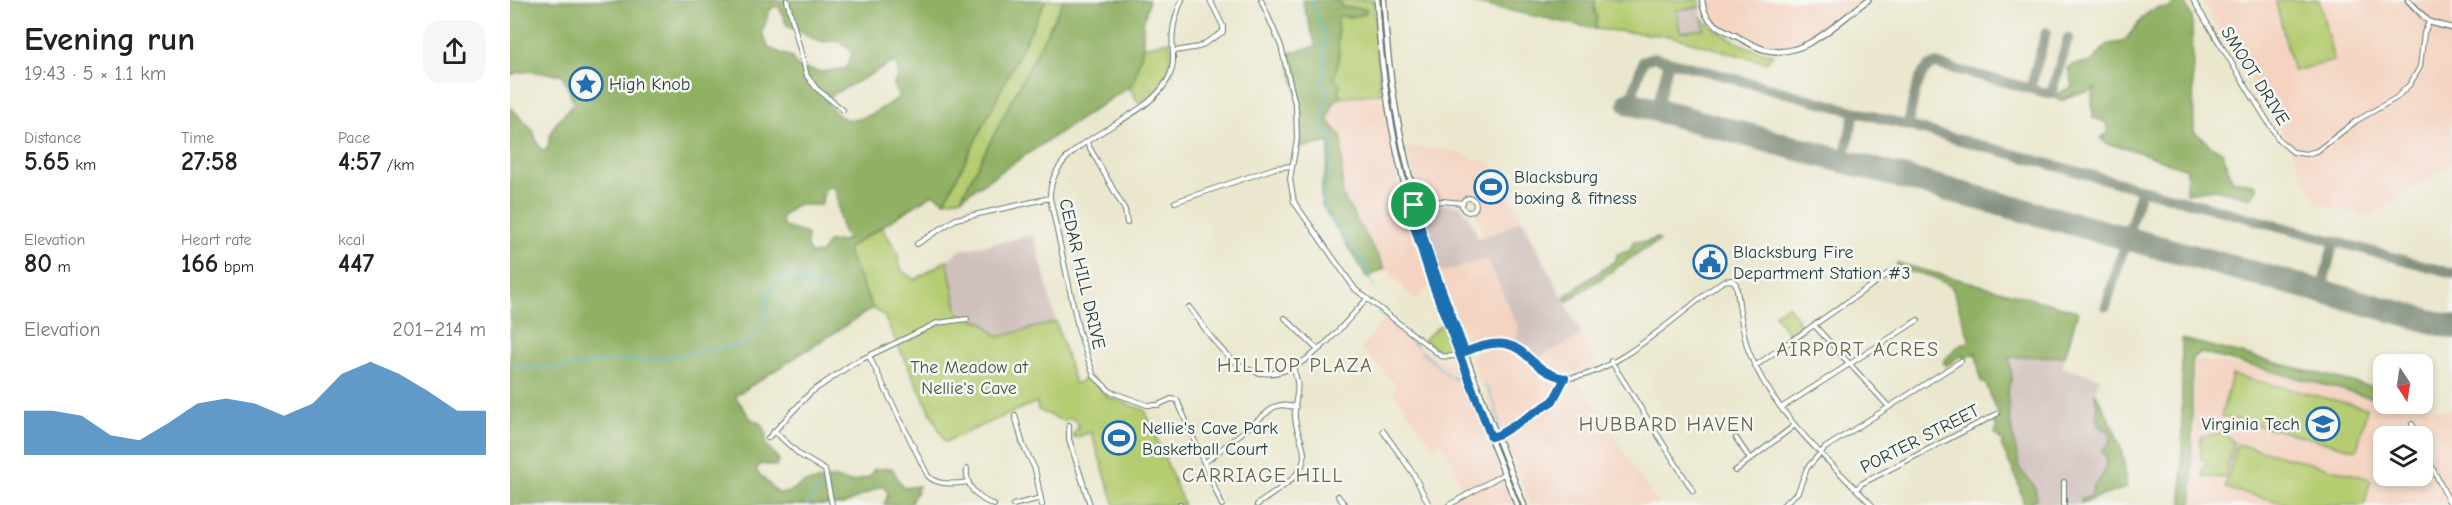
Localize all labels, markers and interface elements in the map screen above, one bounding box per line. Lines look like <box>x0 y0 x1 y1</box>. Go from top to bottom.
text: Evening run <box>24 20 195 58</box>
button: share <box>423 20 486 83</box>
street label: SMOOT DRIVE <box>2216 23 2294 129</box>
text: 19:43 · 5 × 1.1 km <box>24 62 166 85</box>
place icon: High Knob <box>568 66 604 102</box>
place label: High Knob <box>609 74 691 95</box>
text: Distance <box>24 129 81 147</box>
text: Time <box>181 129 214 147</box>
text: Pace <box>338 129 370 147</box>
text: 5.65 <box>24 147 70 177</box>
text: 27:58 <box>181 147 238 177</box>
text: 4:57 <box>338 147 381 177</box>
text: km <box>70 156 96 174</box>
text: /km <box>381 156 414 174</box>
place label: Blacksburg boxing & fitness <box>1514 167 1637 209</box>
sports icon: Blacksburg boxing & fitness <box>1473 169 1509 205</box>
pin <box>1388 179 1439 230</box>
icon: arrive <box>1397 188 1430 221</box>
street label: CEDAR HILL DRIVE <box>1054 197 1110 352</box>
text: Elevation <box>24 231 85 249</box>
text: Heart rate <box>181 231 252 249</box>
text: kcal <box>338 231 365 249</box>
place label: Blacksburg Fire Department Station #3 <box>1733 242 1911 284</box>
public building icon: Blacksburg Fire Department Station #3 <box>1692 244 1728 280</box>
text: 80 <box>24 249 52 279</box>
text: 166 <box>181 249 218 279</box>
text: 447 <box>338 249 374 279</box>
text: m <box>52 258 71 276</box>
text: bpm <box>218 258 254 276</box>
text: Elevation <box>24 318 101 341</box>
text: 201–214 m <box>392 318 486 341</box>
district label: AIRPORT ACRES <box>1777 338 1939 361</box>
district label: HILLTOP PLAZA <box>1217 354 1373 377</box>
north arrow <box>2373 354 2433 414</box>
map controls <box>2373 354 2433 486</box>
park label: The Meadow at Nellie's Cave <box>910 357 1029 399</box>
street label: PORTER STREET <box>1857 400 1983 478</box>
school or university icon: Virginia Tech <box>2305 406 2341 442</box>
district label: HUBBARD HAVEN <box>1579 413 1755 436</box>
place label: Virginia Tech <box>2201 414 2300 435</box>
place label: Nellie's Cave Park Basketball Court <box>1142 418 1278 460</box>
sports icon: Nellie's Cave Park Basketball Court <box>1101 420 1137 456</box>
button: layers <box>2373 426 2433 486</box>
district label: CARRIAGE HILL <box>1182 464 1344 487</box>

